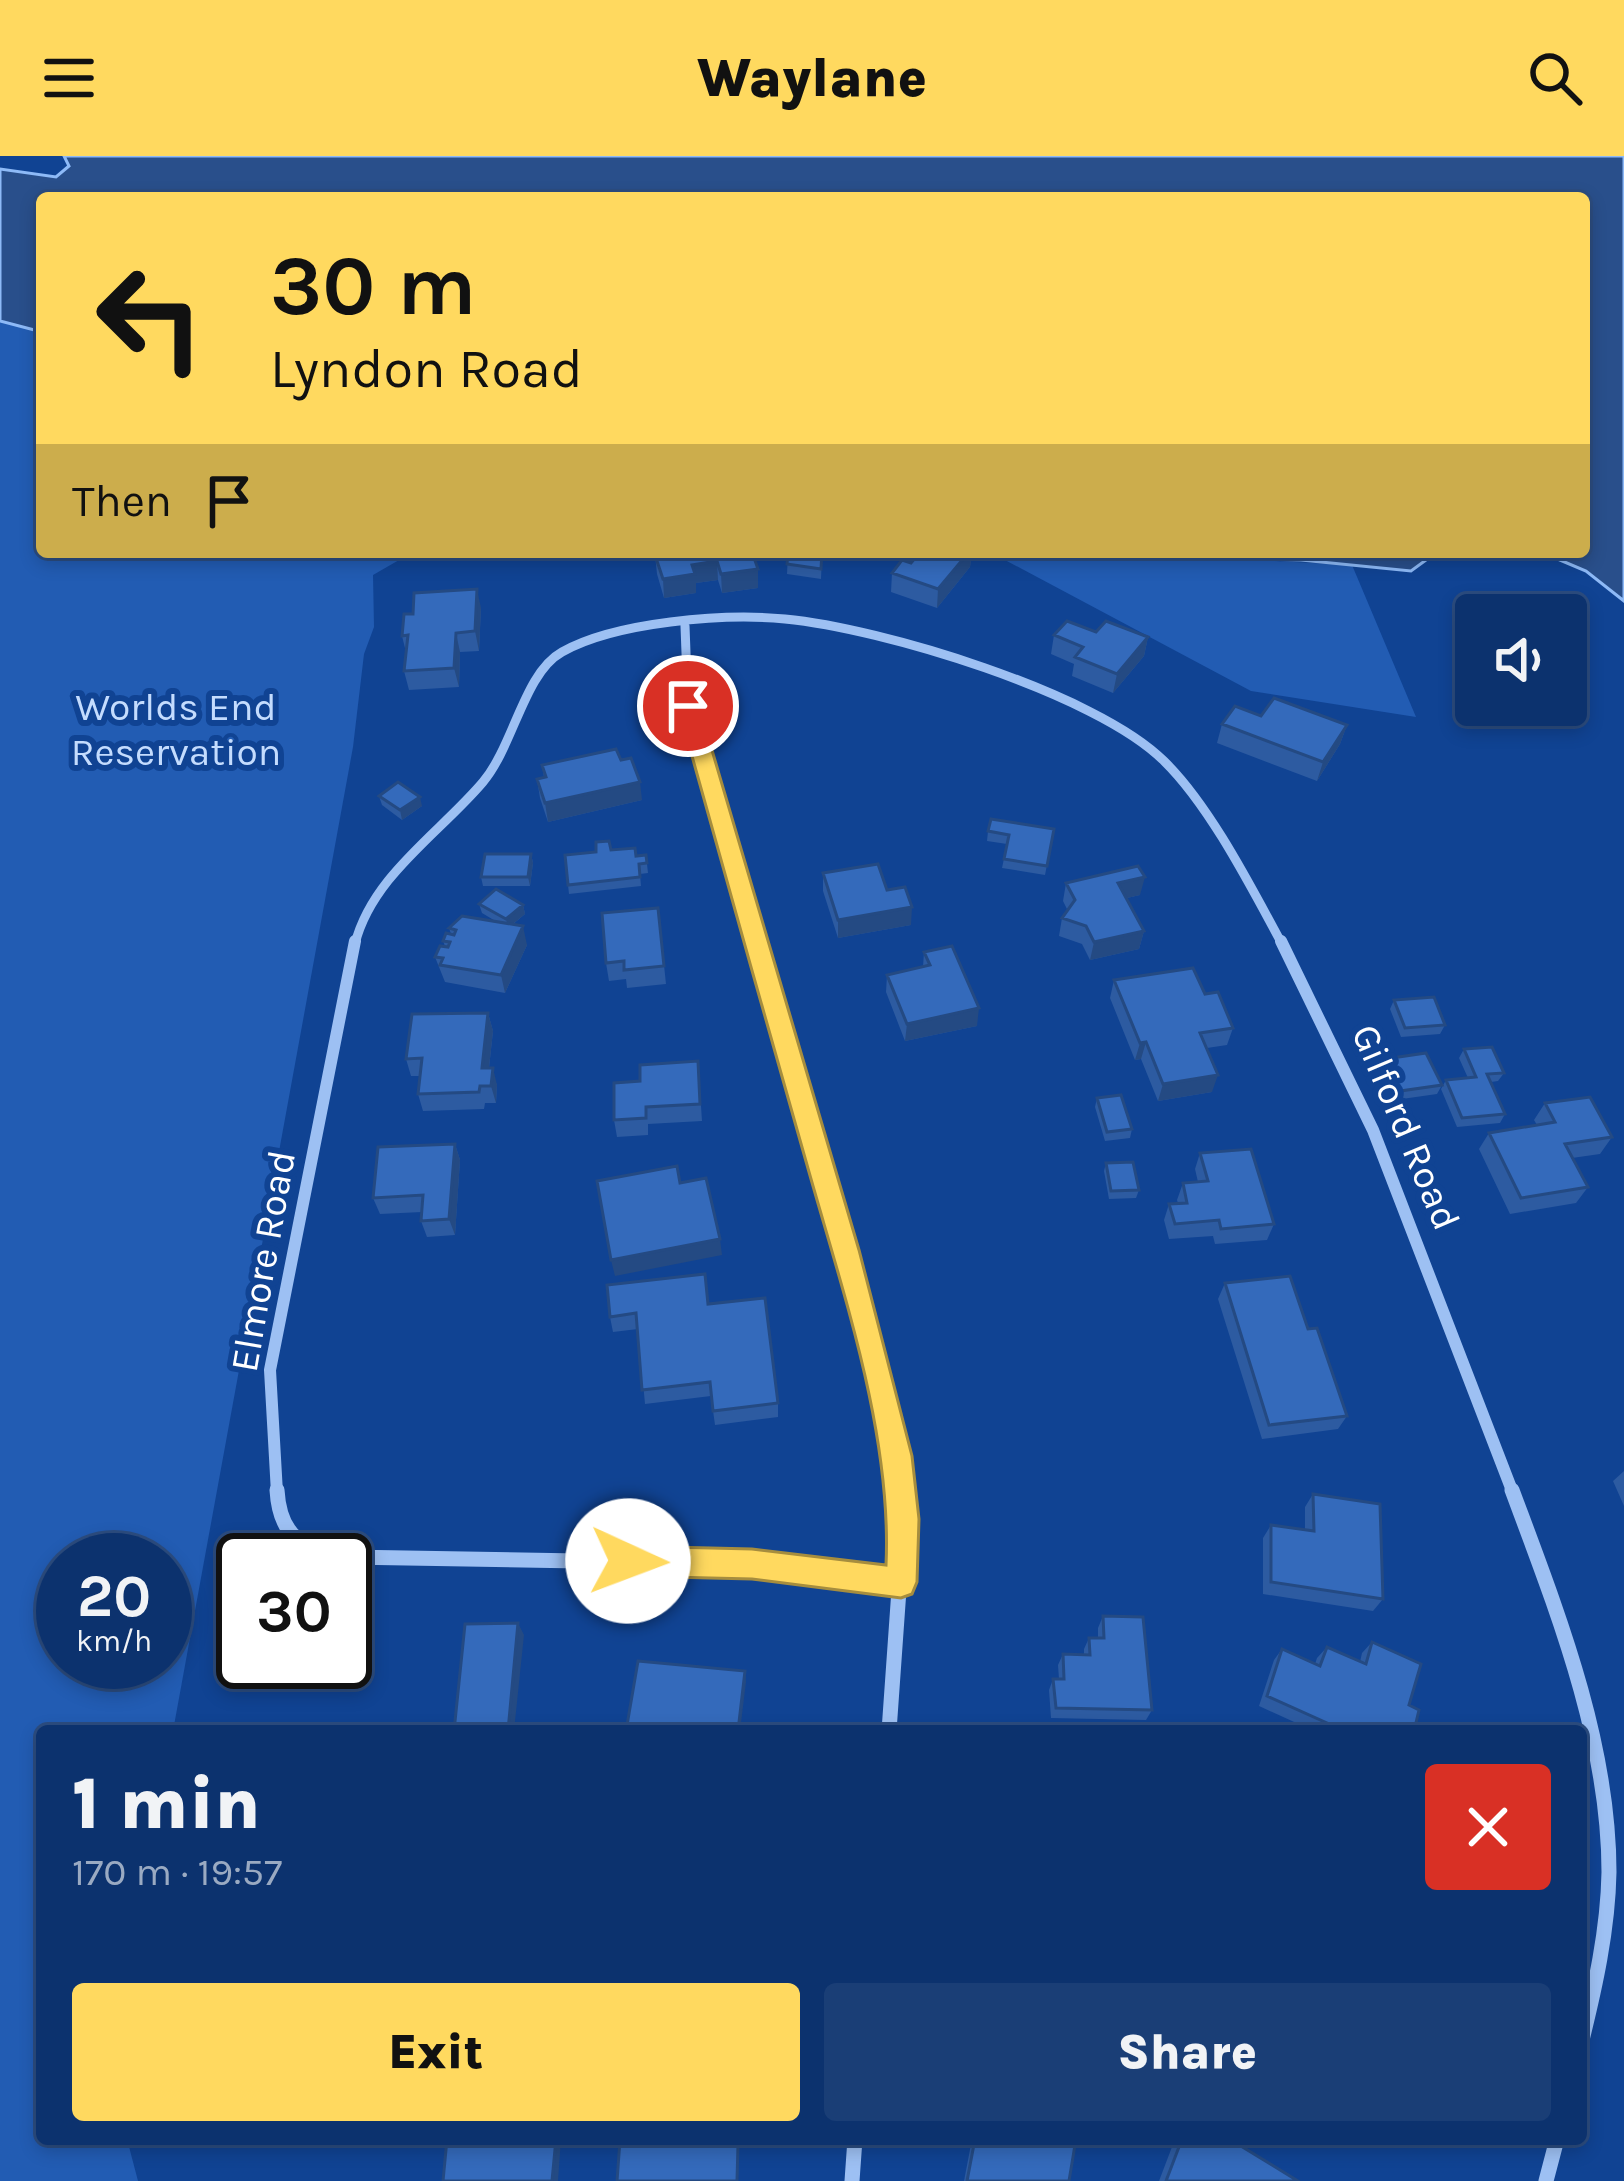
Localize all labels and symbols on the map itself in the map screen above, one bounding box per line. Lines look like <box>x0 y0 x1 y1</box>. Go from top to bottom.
pin <box>637 655 739 757</box>
park label: Worlds End Reservation <box>71 684 281 775</box>
street label: Gilford Road <box>1342 1017 1470 1237</box>
street label: Elmore Road <box>221 1147 305 1375</box>
position arrow <box>565 1498 691 1624</box>
speed limit sign: 30 <box>216 1533 372 1689</box>

